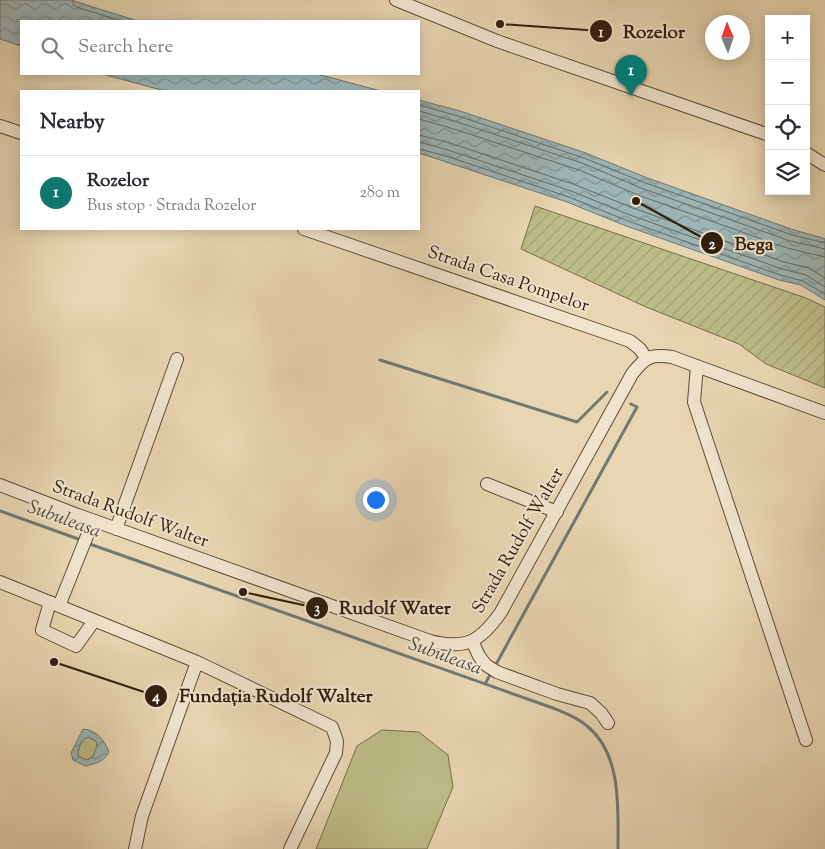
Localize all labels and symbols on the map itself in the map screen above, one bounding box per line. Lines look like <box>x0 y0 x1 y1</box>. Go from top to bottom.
callout: Rozelor <box>588 14 695 48</box>
north arrow <box>705 15 750 60</box>
text: Rozelor <box>623 20 686 47</box>
text: 1 <box>598 23 604 44</box>
pin: 1 <box>615 55 647 96</box>
callout: Bega <box>700 226 783 260</box>
text: Bega <box>735 232 774 259</box>
text: 2 <box>708 235 716 256</box>
street label: Strada Casa Pompelor <box>424 240 593 320</box>
street label: Strada Rudolf Walter <box>467 463 572 619</box>
street label: Strada Rudolf Walter <box>48 475 212 556</box>
your location <box>363 487 389 513</box>
water label: Subuleasa <box>23 494 105 546</box>
callout: Rudolf Water <box>304 591 461 625</box>
text: Rudolf Water <box>339 596 452 623</box>
text: 3 <box>314 599 320 620</box>
water label: Subuleasa <box>404 631 486 683</box>
callout: Fundația Rudolf Walter <box>144 679 382 713</box>
text: Fundația Rudolf Walter <box>179 684 374 711</box>
text: 4 <box>151 687 160 708</box>

